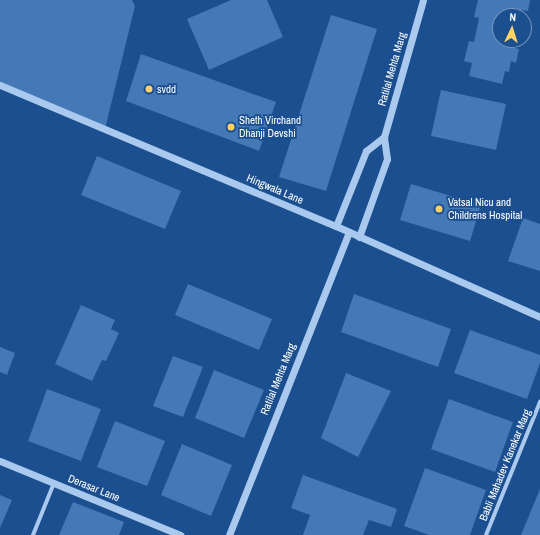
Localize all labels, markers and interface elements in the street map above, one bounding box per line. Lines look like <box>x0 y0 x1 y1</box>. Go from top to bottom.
north arrow <box>492 8 532 48</box>
text: N <box>509 10 516 24</box>
street label: Ratilal Mehta Marg <box>375 31 409 107</box>
place label: svdd <box>157 82 176 96</box>
marker: svdd <box>144 84 154 94</box>
place label: Sheth Virchand Dhanji Devshi <box>239 114 301 140</box>
marker: Sheth Virchand Dhanji Devshi <box>226 122 236 132</box>
street label: Hingwala Lane <box>245 171 305 207</box>
place label: Vatsal Nicu and Childrens Hospital <box>448 196 522 222</box>
marker: Vatsal Nicu and Childrens Hospital <box>433 203 445 215</box>
street label: Ratilal Mehta Marg <box>258 341 298 417</box>
street label: Babli Mahadev Kanekar Marg <box>477 407 533 523</box>
street label: Derasar Lane <box>66 472 122 504</box>

